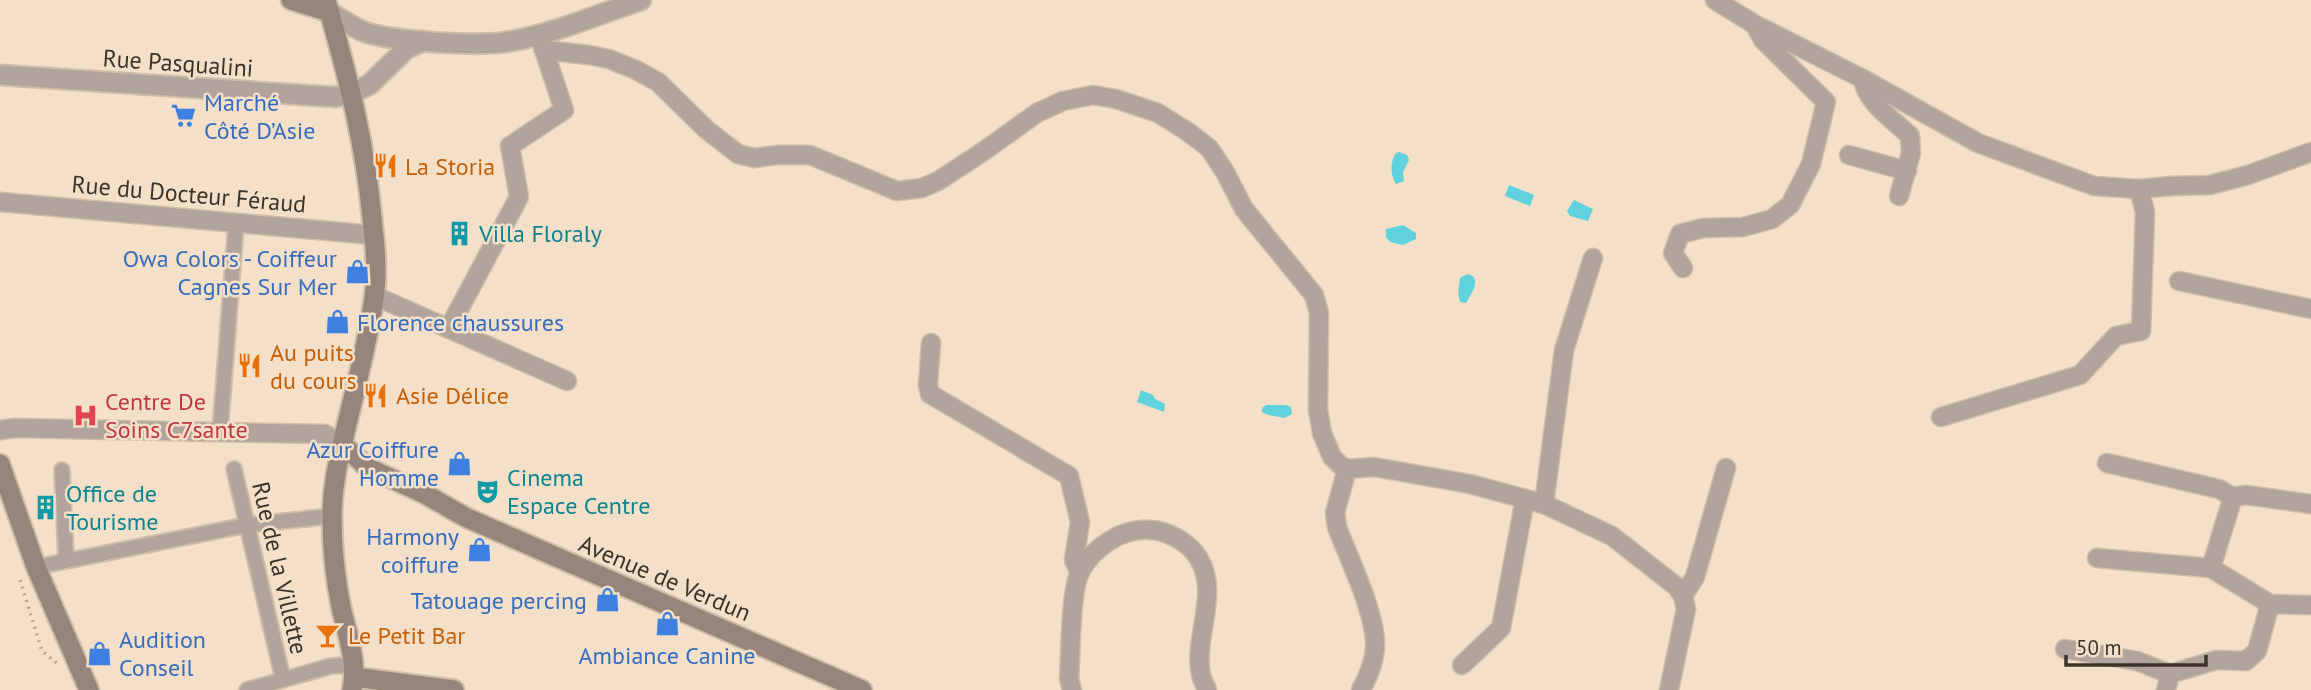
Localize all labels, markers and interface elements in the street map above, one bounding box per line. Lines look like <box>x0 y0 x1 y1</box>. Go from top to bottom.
street label: Rue Pasqualini <box>102 42 254 84</box>
place label: Marché Côté D’Asie <box>204 87 315 146</box>
supermarket icon: Marché Côté D’Asie <box>170 102 198 130</box>
place label: La Storia <box>405 151 495 182</box>
restaurant icon: La Storia <box>371 152 399 180</box>
street label: Rue du Docteur Féraud <box>70 168 308 220</box>
place label: Villa Floraly <box>478 218 602 249</box>
building icon: Villa Floraly <box>445 219 473 247</box>
place label: Owa Colors - Coiffeur Cagnes Sur Mer <box>123 243 337 302</box>
shop icon: Owa Colors - Coiffeur Cagnes Sur Mer <box>343 258 371 286</box>
place label: Florence chaussures <box>357 307 564 338</box>
shop icon: Florence chaussures <box>323 308 351 336</box>
place label: Au puits du cours <box>270 337 357 396</box>
restaurant icon: Au puits du cours <box>236 352 264 380</box>
place label: Asie Délice <box>396 380 509 411</box>
restaurant icon: Asie Délice <box>362 381 390 409</box>
place label: Centre De Soins C7sante <box>105 386 248 445</box>
hospital icon: Centre De Soins C7sante <box>71 401 99 429</box>
place label: Azur Coiffure Homme <box>306 434 439 493</box>
shop icon: Azur Coiffure Homme <box>445 449 473 477</box>
place label: Cinema Espace Centre <box>507 462 650 521</box>
theatre icon: Cinema Espace Centre <box>473 477 501 505</box>
place label: Office de Tourisme <box>66 478 158 537</box>
street label: Rue de la Villette <box>245 479 315 657</box>
building icon: Office de Tourisme <box>32 493 60 521</box>
place label: Harmony coiffure <box>366 521 459 580</box>
street label: Avenue de Verdun <box>574 528 756 628</box>
shop icon: Harmony coiffure <box>465 536 493 564</box>
place label: Tatouage percing <box>411 585 587 616</box>
shop icon: Tatouage percing <box>593 586 621 614</box>
shop icon: Ambiance Canine <box>653 610 681 638</box>
place label: Le Petit Bar <box>348 620 466 651</box>
bar icon: Le Petit Bar <box>314 621 342 649</box>
place label: Audition Conseil <box>119 624 206 683</box>
scale bar <box>2066 624 2206 668</box>
text: 50 m <box>2076 634 2122 661</box>
shop icon: Audition Conseil <box>85 639 113 667</box>
place label: Ambiance Canine <box>579 640 755 671</box>

